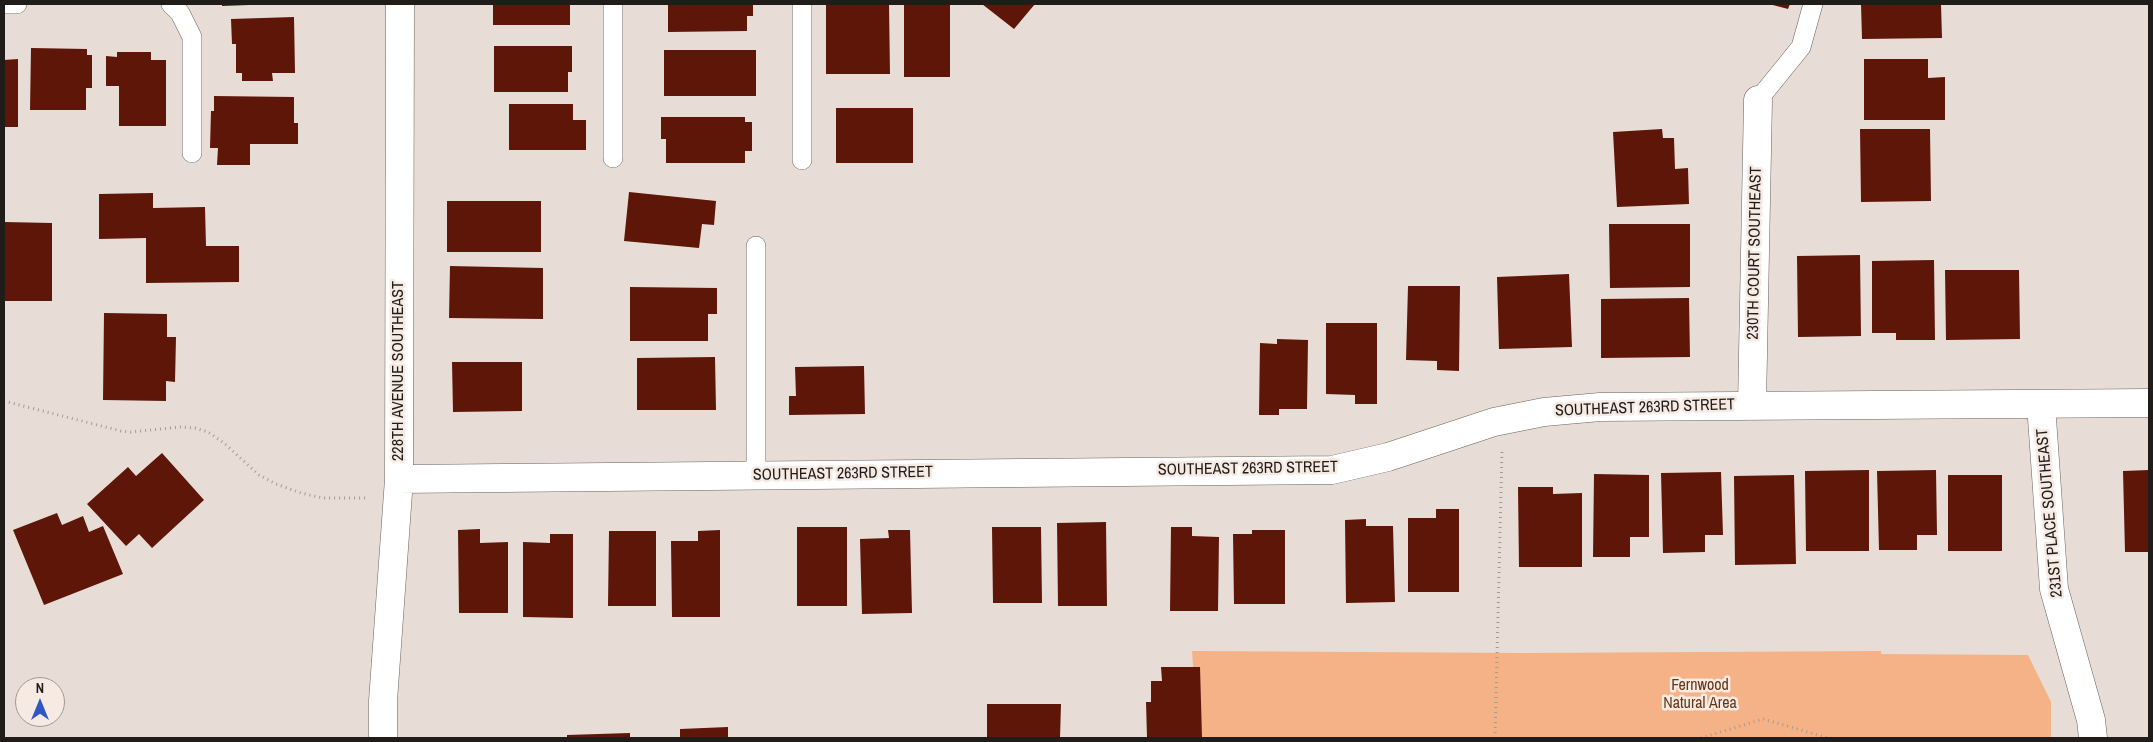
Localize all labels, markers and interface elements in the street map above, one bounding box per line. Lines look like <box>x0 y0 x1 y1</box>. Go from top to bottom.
street label: 230TH COURT SOUTHEAST <box>1744 166 1766 340</box>
street label: 228TH AVENUE SOUTHEAST <box>389 281 409 461</box>
street label: SOUTHEAST 263RD STREET <box>1555 395 1735 421</box>
street label: 231ST PLACE SOUTHEAST <box>2033 428 2067 598</box>
street label: SOUTHEAST 263RD STREET <box>1158 458 1338 480</box>
street label: SOUTHEAST 263RD STREET <box>753 463 933 485</box>
park label: Fernwood Natural Area <box>1663 676 1737 714</box>
north arrow <box>15 677 65 727</box>
text: N <box>36 679 44 697</box>

